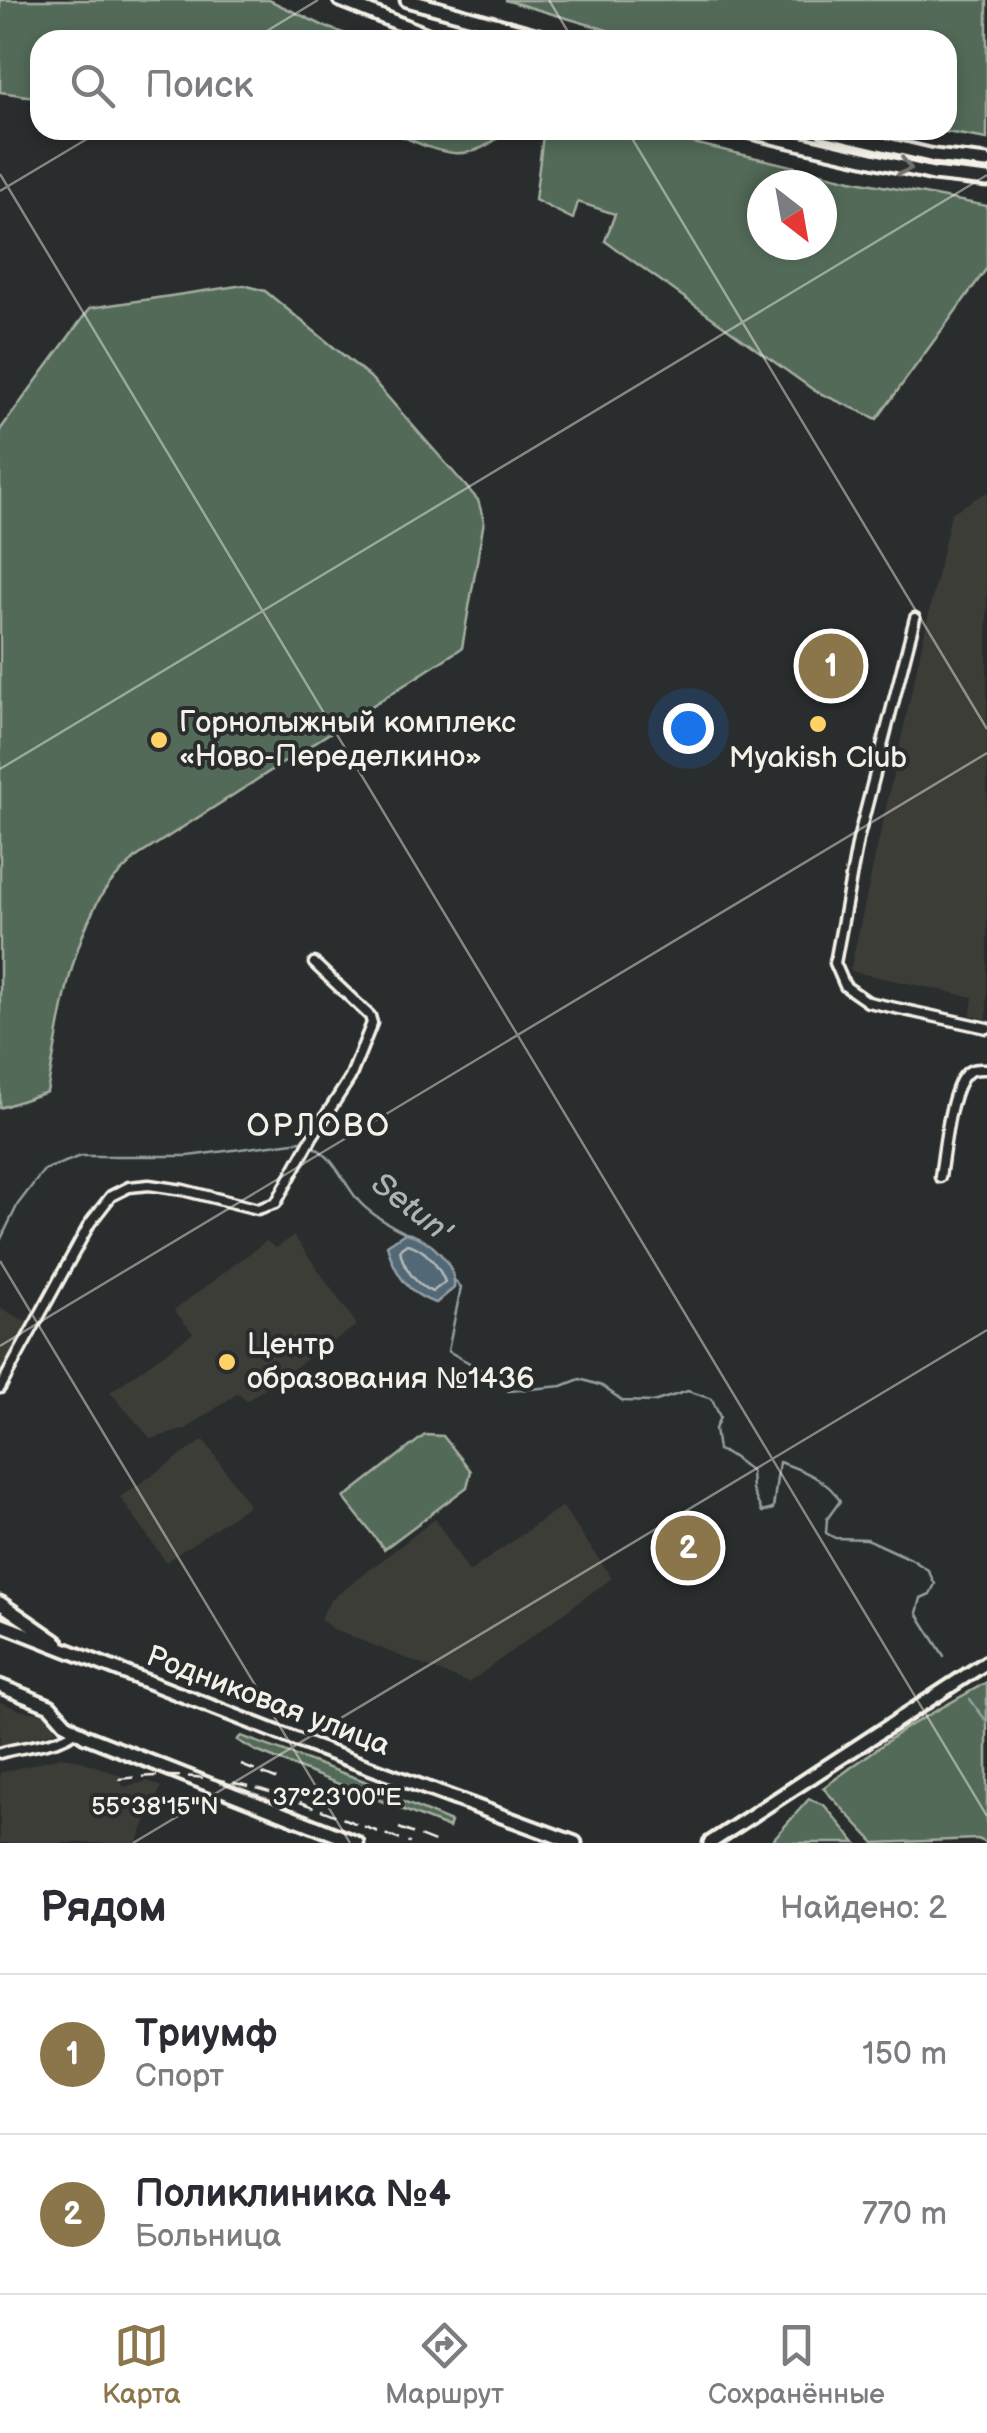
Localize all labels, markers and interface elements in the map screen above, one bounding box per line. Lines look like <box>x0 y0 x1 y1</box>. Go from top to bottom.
search box <box>30 30 957 140</box>
icon: search <box>65 58 120 113</box>
text: Поиск <box>145 63 253 108</box>
one-way arrow <box>896 155 913 176</box>
north arrow <box>747 170 837 260</box>
pin: 1 <box>798 628 864 704</box>
your location <box>663 703 714 754</box>
place label: Горнолыжный комплекс «Ново-Переделкино» <box>179 705 516 775</box>
marker: Myakish Club <box>807 713 829 735</box>
marker: Горнолыжный комплекс «Ново-Переделкино» <box>148 729 170 751</box>
place label: Myakish Club <box>729 740 907 776</box>
district label: ОРЛОВО <box>247 1107 391 1146</box>
water label: Setun' <box>363 1165 460 1252</box>
place label: Центр образования №1436 <box>247 1327 535 1397</box>
marker: Центр образования №1436 <box>216 1351 238 1373</box>
pin: 2 <box>656 1510 720 1586</box>
street label: Родниковая улица <box>141 1638 395 1764</box>
text: 37°23'00"E <box>272 1782 402 1813</box>
text: 55°38'15"N <box>91 1791 219 1822</box>
text: Рядом <box>40 1883 167 1934</box>
text: Найдено: 2 <box>780 1889 947 1928</box>
text: Триумф <box>135 2012 278 2057</box>
text: 1 <box>66 2035 79 2074</box>
text: 150 m <box>862 2035 947 2074</box>
text: Спорт <box>135 2057 224 2096</box>
text: Поликлиника №4 <box>135 2172 451 2217</box>
text: 2 <box>63 2195 82 2234</box>
text: 770 m <box>862 2195 947 2234</box>
text: Больница <box>135 2217 281 2256</box>
tab: Карта <box>102 2318 181 2411</box>
tab: Маршрут <box>385 2318 504 2411</box>
tab: Сохранённые <box>708 2318 885 2411</box>

